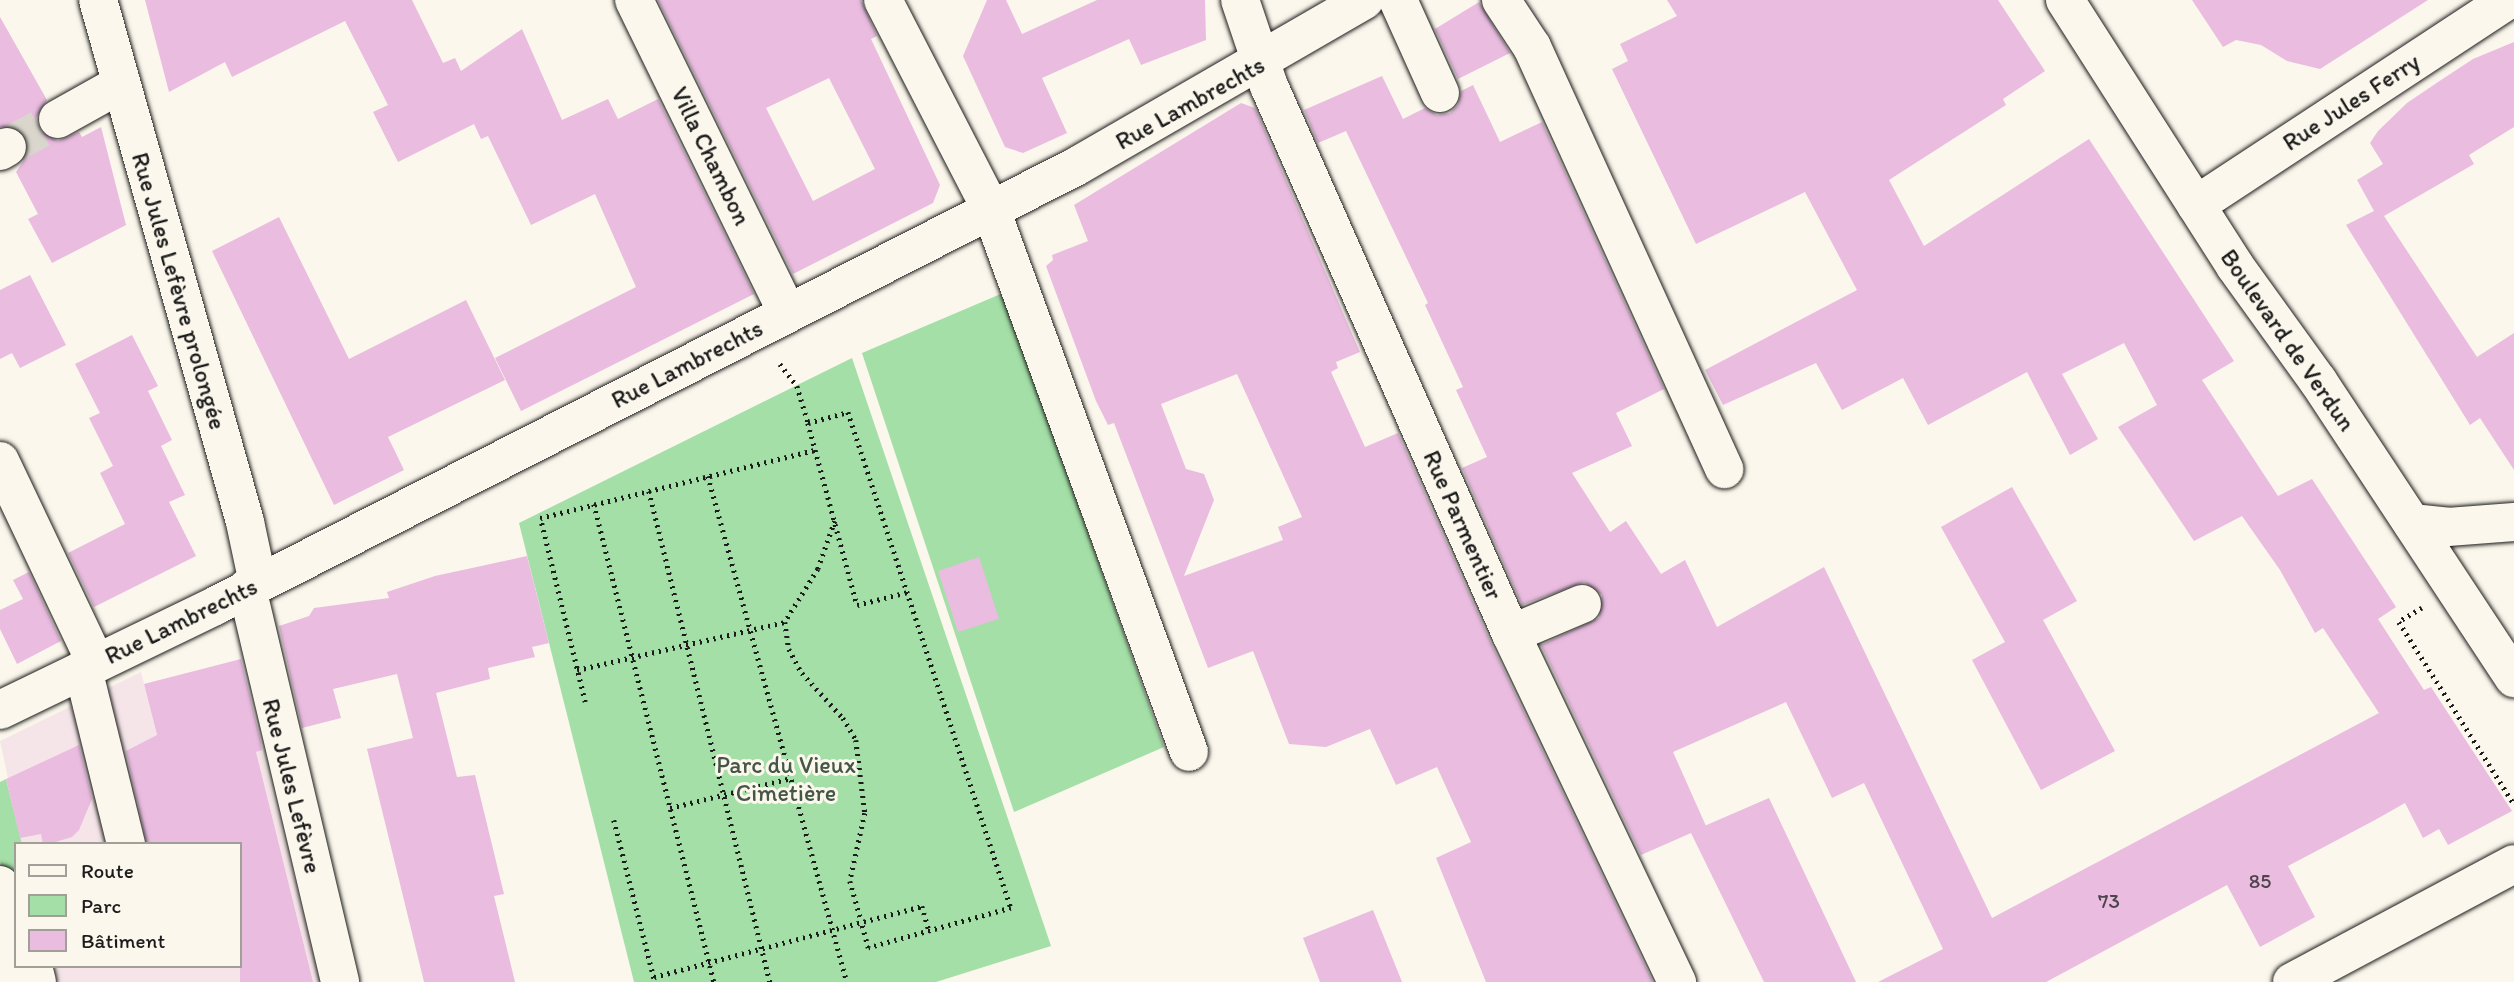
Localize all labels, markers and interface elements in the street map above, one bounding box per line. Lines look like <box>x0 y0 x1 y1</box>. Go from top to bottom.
street label: Rue Jules Ferry <box>2277 47 2425 157</box>
street label: Rue Lambrechts <box>1110 50 1270 156</box>
street label: Villa Chambon <box>665 82 757 230</box>
street label: Rue Jules Lefèvre prolongée <box>126 149 232 433</box>
street label: Boulevard de Verdun <box>2215 244 2361 436</box>
street label: Rue Lambrechts <box>607 313 767 415</box>
street label: Rue Parmentier <box>1417 446 1509 604</box>
street label: Rue Lambrechts <box>100 572 262 670</box>
street label: Rue Jules Lefèvre <box>256 696 328 876</box>
park label: Parc du Vieux Cimetière <box>716 751 856 807</box>
legend <box>14 842 242 968</box>
text: Route <box>81 858 134 883</box>
house number: 85 <box>2249 868 2271 894</box>
house number: 73 <box>2098 888 2120 914</box>
text: Parc <box>81 893 121 918</box>
text: Bâtiment <box>81 928 165 953</box>

